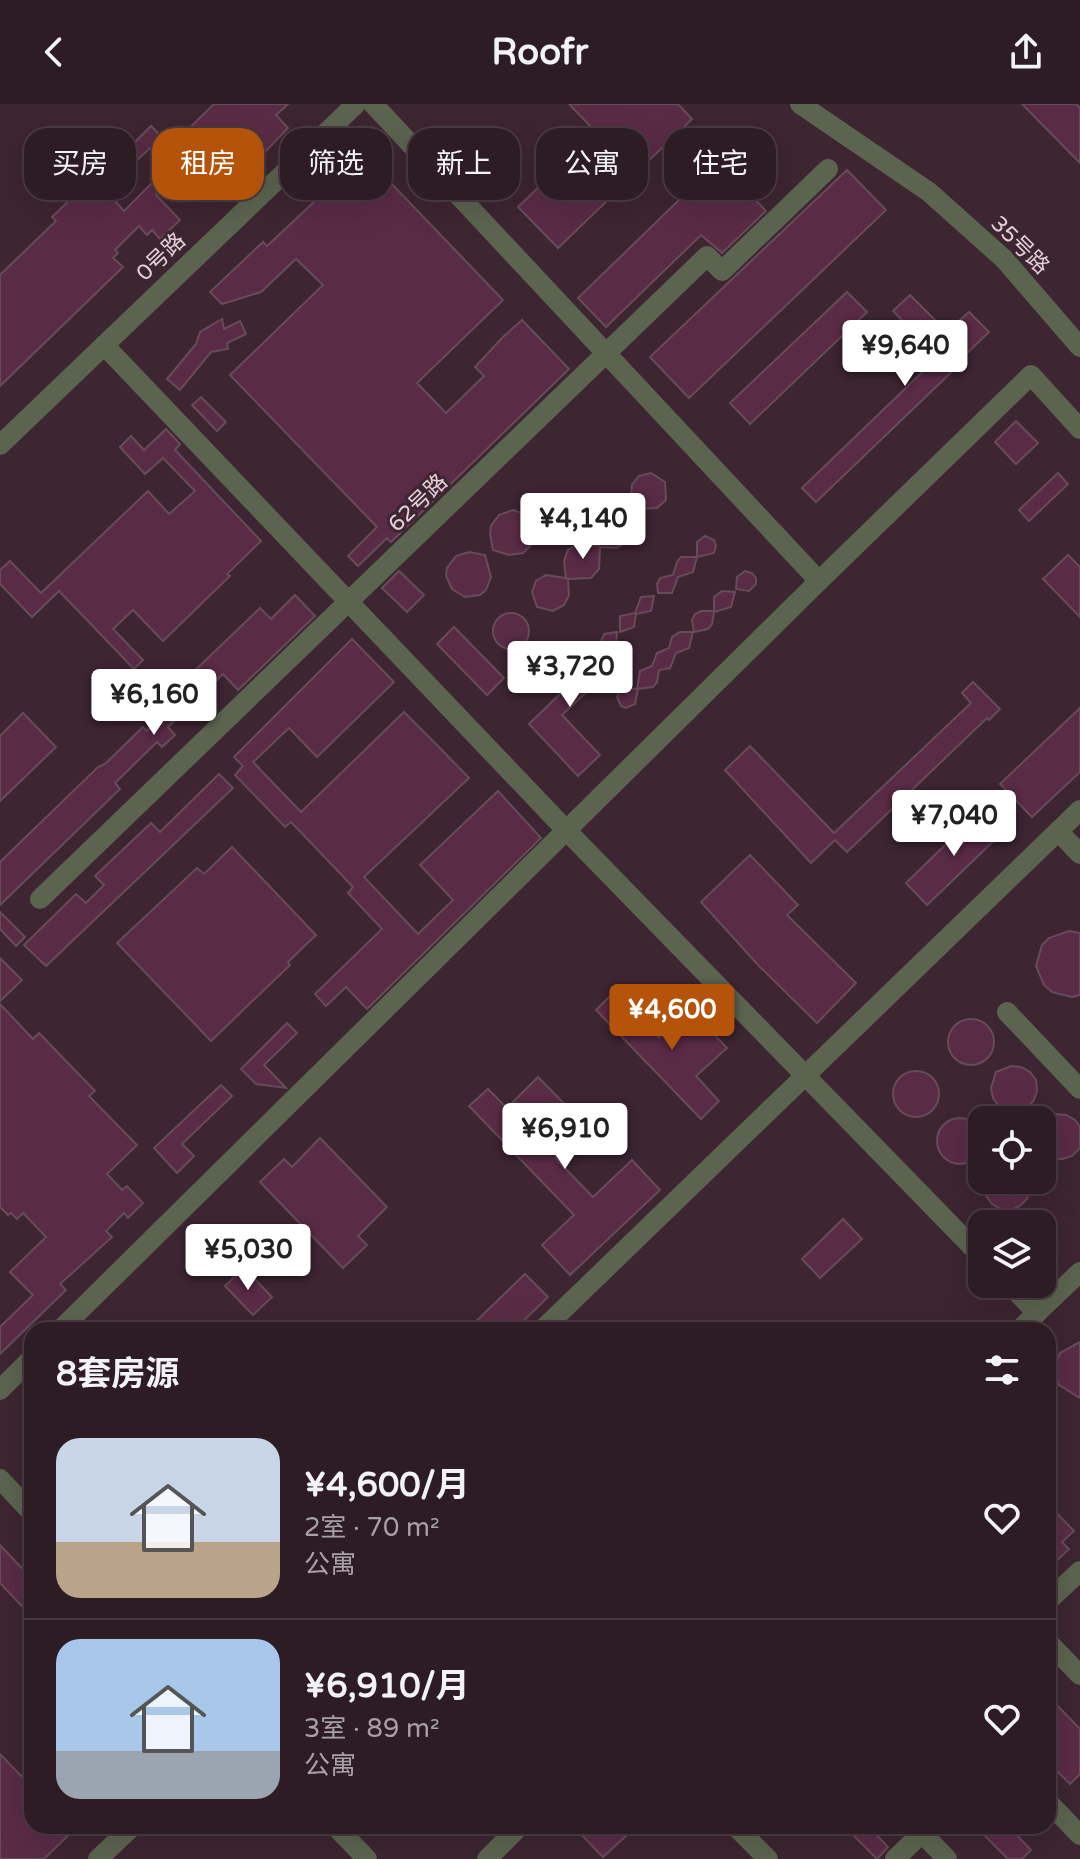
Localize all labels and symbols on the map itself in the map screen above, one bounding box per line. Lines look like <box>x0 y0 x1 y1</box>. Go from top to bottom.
street label: 35号路 <box>985 210 1055 280</box>
street label: 0号路 <box>131 228 191 286</box>
pin: ¥9,640 <box>840 320 970 388</box>
street label: 62号路 <box>383 469 453 537</box>
pin: ¥4,140 <box>518 493 648 561</box>
pin: ¥3,720 <box>505 641 635 709</box>
pin: ¥6,160 <box>89 669 219 737</box>
pin: ¥7,040 <box>889 790 1019 858</box>
pin: ¥4,600 <box>607 984 737 1052</box>
pin: ¥6,910 <box>500 1103 630 1171</box>
pin: ¥5,030 <box>183 1224 313 1292</box>

